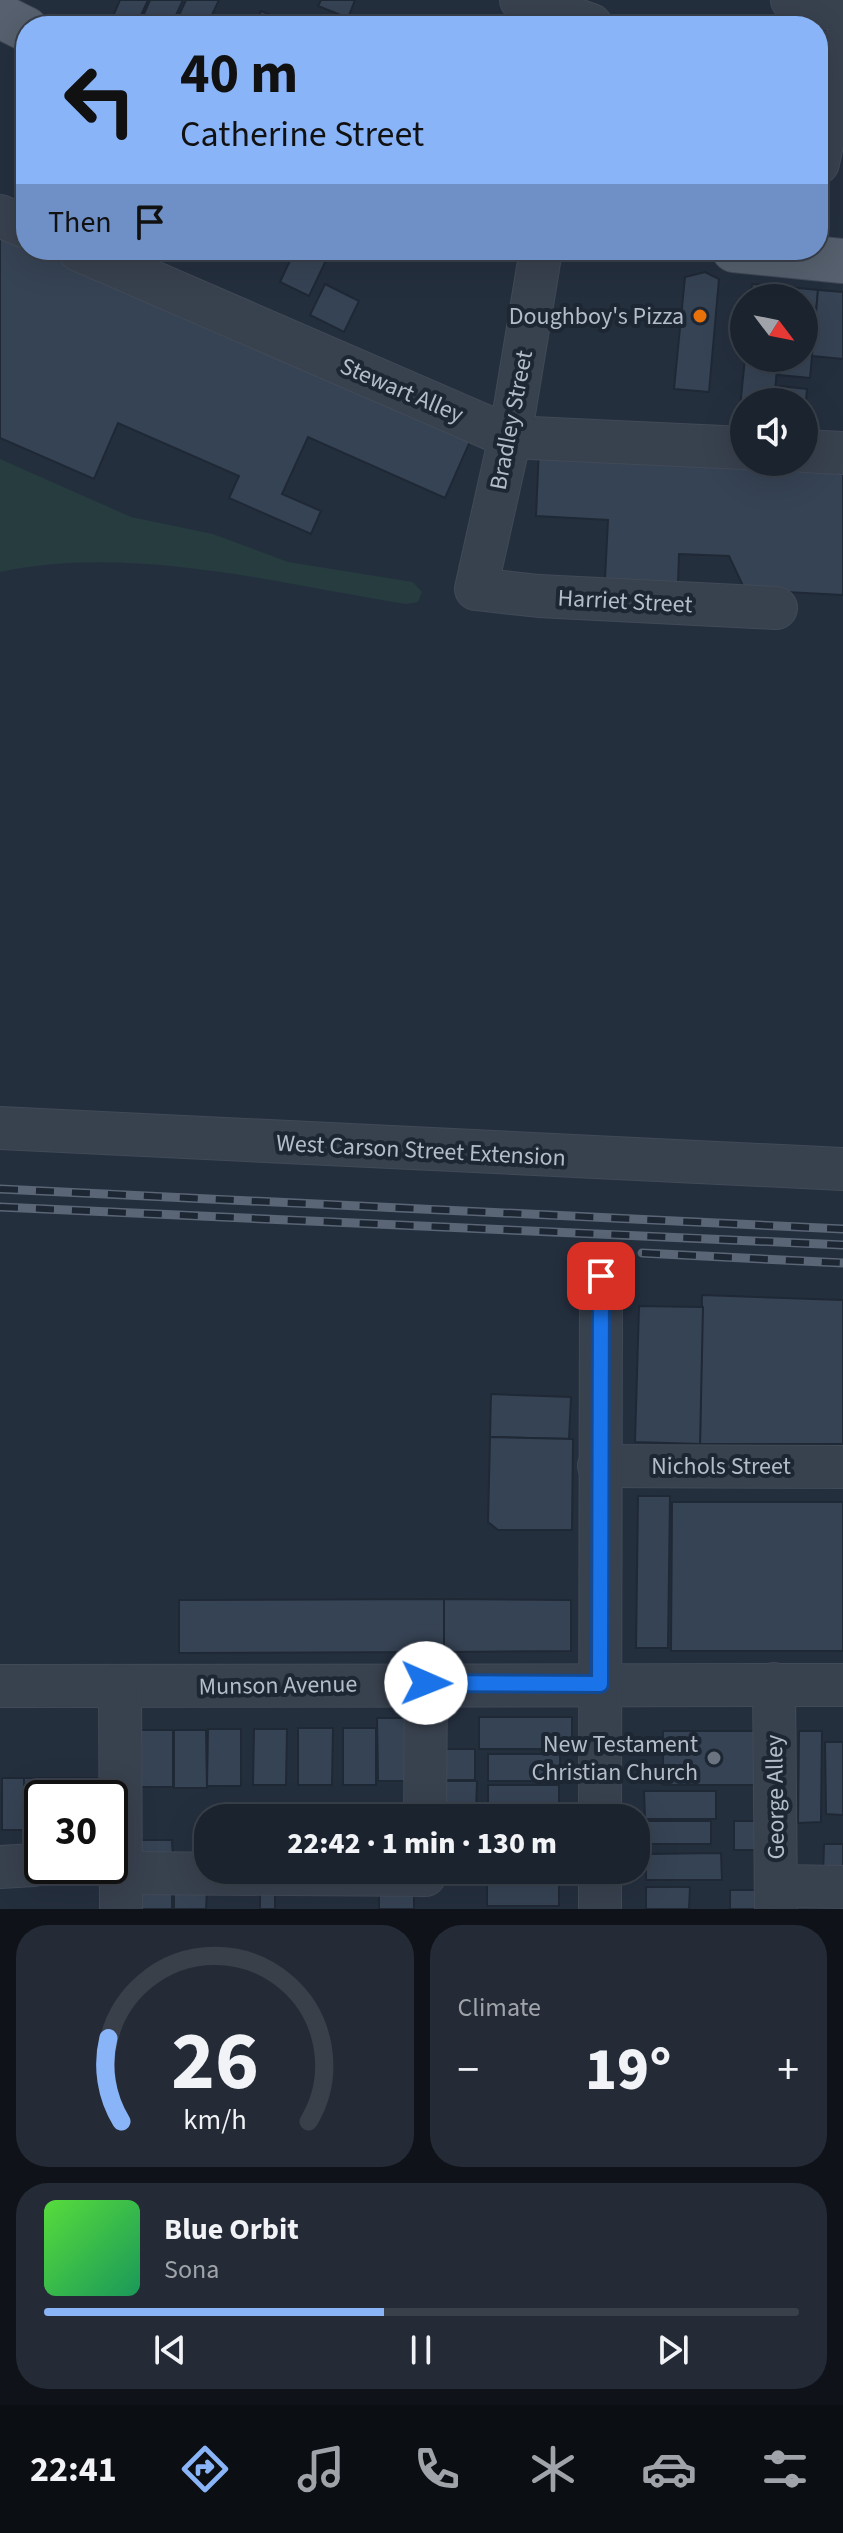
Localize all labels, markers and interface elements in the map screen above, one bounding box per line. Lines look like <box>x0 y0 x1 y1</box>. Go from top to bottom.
text: 40 m <box>180 35 298 114</box>
icon: left <box>48 48 152 152</box>
text: Catherine Street <box>180 109 424 160</box>
icon: arrive <box>128 200 172 244</box>
text: Then <box>48 201 112 244</box>
north arrow <box>730 284 818 372</box>
map controls <box>730 284 818 476</box>
place label: Doughboy's Pizza <box>509 299 684 334</box>
marker: Doughboy's Pizza <box>691 307 709 325</box>
street label: Bradley Street <box>481 347 542 493</box>
street label: Stewart Alley <box>335 349 469 432</box>
button: sound <box>730 388 818 476</box>
street label: Harriet Street <box>557 580 693 623</box>
street label: West Carson Street Extension <box>275 1125 567 1176</box>
pin <box>567 1242 635 1310</box>
icon: arrive <box>579 1254 623 1298</box>
street label: Nichols Street <box>651 1449 791 1484</box>
position arrow <box>384 1641 468 1725</box>
street label: Munson Avenue <box>198 1667 358 1704</box>
place label: New Testament Christian Church <box>531 1727 698 1790</box>
street label: George Alley <box>757 1734 794 1860</box>
marker: New Testament Christian Church <box>705 1749 723 1767</box>
speed limit sign: 30 <box>24 1780 128 1884</box>
text: 22:42 · 1 min · 130 m <box>287 1822 557 1865</box>
text: Climate <box>458 1989 541 2026</box>
text: 26 <box>171 2003 259 2121</box>
text: 19° <box>585 2028 671 2113</box>
text: − <box>458 2039 479 2102</box>
text: + <box>777 2039 799 2102</box>
text: km/h <box>183 2100 246 2140</box>
text: Blue Orbit <box>164 2208 299 2251</box>
text: Sona <box>164 2251 219 2288</box>
icon: previous <box>148 2328 192 2372</box>
icon: pause <box>399 2328 443 2372</box>
icon: next <box>651 2328 695 2372</box>
icon: directions <box>177 2441 233 2497</box>
icon: music <box>293 2441 349 2497</box>
icon: phone <box>409 2441 465 2497</box>
icon: climate <box>525 2441 581 2497</box>
icon: car <box>641 2441 697 2497</box>
icon: filters <box>757 2441 813 2497</box>
text: 22:41 <box>30 2444 117 2495</box>

